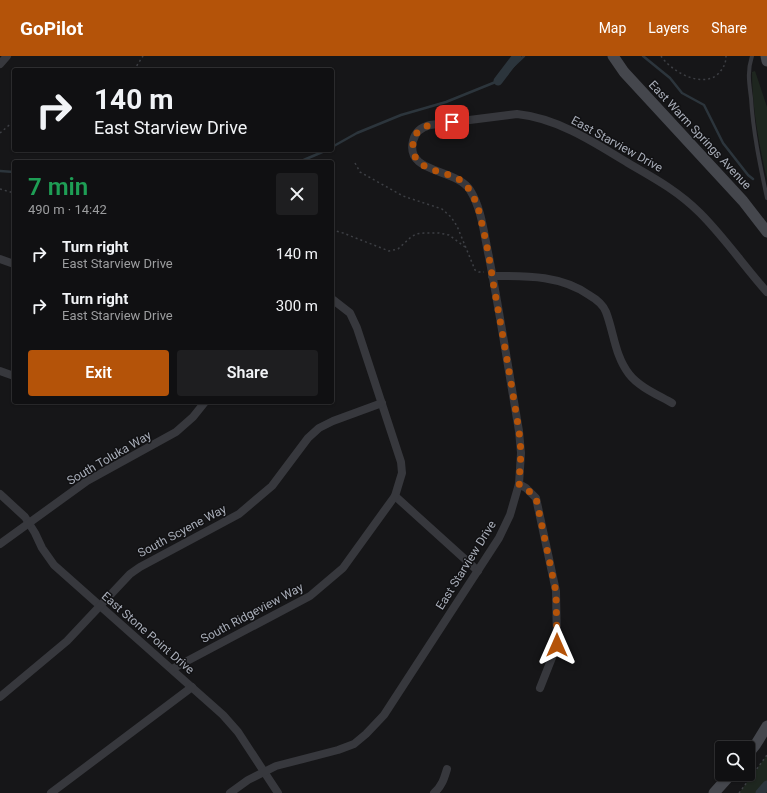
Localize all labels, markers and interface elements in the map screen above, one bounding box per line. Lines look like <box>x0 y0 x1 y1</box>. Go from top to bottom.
text: GoPilot <box>20 17 83 40</box>
text: Map <box>599 20 626 36</box>
text: Layers <box>648 20 689 36</box>
text: Share <box>711 20 747 36</box>
street label: East Warm Springs Avenue <box>646 78 754 192</box>
text: 140 m <box>94 83 173 116</box>
icon: right <box>28 84 80 136</box>
pin <box>435 105 469 139</box>
icon: arrive <box>441 111 463 133</box>
street label: East Starview Drive <box>569 113 665 175</box>
text: East Starview Drive <box>94 117 247 138</box>
text: 7 min <box>28 173 88 201</box>
button: close <box>276 173 318 215</box>
text: 490 m · 14:42 <box>28 202 107 217</box>
text: Turn right <box>62 238 128 256</box>
icon: right <box>28 243 50 265</box>
text: 140 m <box>276 245 318 263</box>
text: East Starview Drive <box>62 256 173 271</box>
text: Turn right <box>62 290 128 308</box>
icon: right <box>28 295 50 317</box>
text: 300 m <box>276 297 318 315</box>
text: East Starview Drive <box>62 308 173 323</box>
button: Exit <box>28 350 169 396</box>
button: Share <box>177 350 318 396</box>
street label: South Toluka Way <box>64 428 154 488</box>
street label: South Scyene Way <box>135 502 229 560</box>
street label: East Starview Drive <box>433 518 499 612</box>
street label: South Ridgeview Way <box>198 580 306 646</box>
street label: East Stone Point Drive <box>99 589 197 677</box>
position arrow <box>536 624 578 666</box>
map controls <box>715 741 755 781</box>
button: search <box>715 741 755 781</box>

